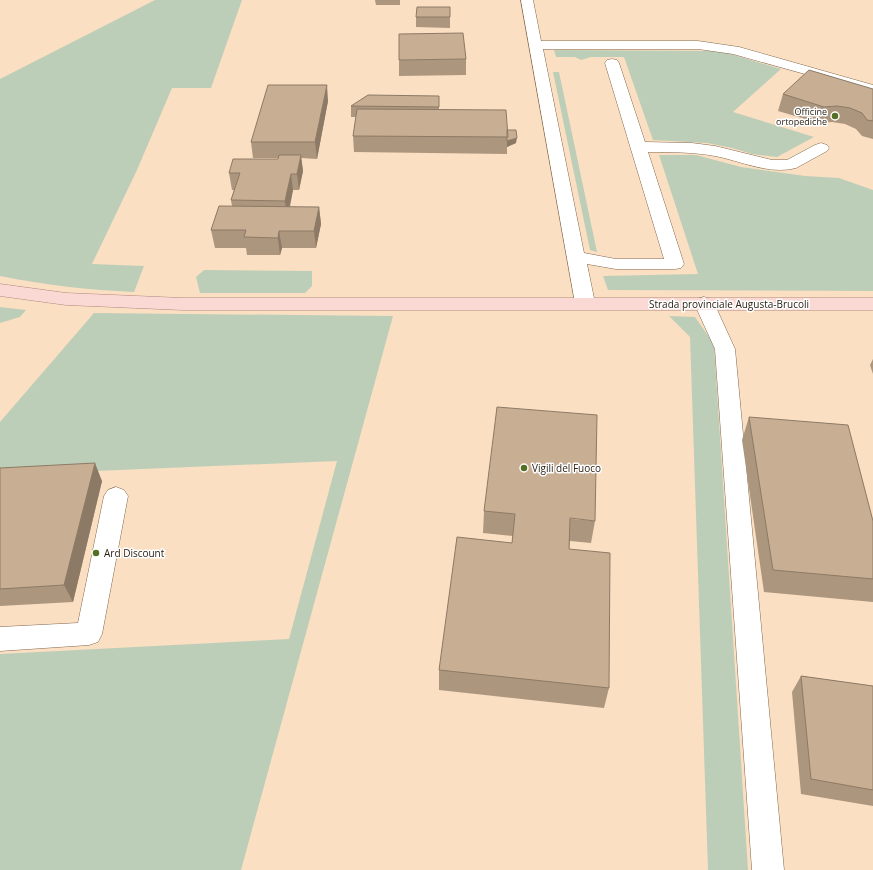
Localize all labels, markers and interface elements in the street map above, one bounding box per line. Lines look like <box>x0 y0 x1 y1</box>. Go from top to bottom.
place label: Officine ortopediche <box>776 105 827 128</box>
marker: Officine ortopediche <box>830 111 840 121</box>
street label: Strada provinciale Augusta-Brucoli <box>649 297 809 311</box>
place label: Vigili del Fuoco <box>532 461 601 475</box>
marker: Vigili del Fuoco <box>519 463 529 473</box>
place label: Ard Discount <box>104 546 165 560</box>
marker: Ard Discount <box>91 548 101 558</box>

